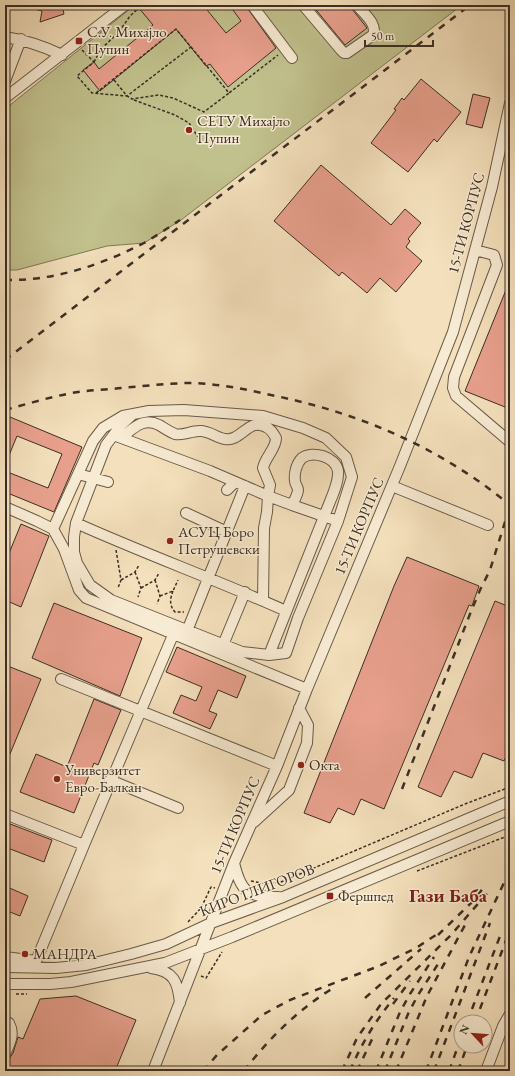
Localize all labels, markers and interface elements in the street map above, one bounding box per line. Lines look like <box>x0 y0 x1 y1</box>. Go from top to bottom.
place label: С.У. Михајло Пупин <box>87 22 167 58</box>
scale bar <box>365 22 433 48</box>
text: 50 m <box>371 28 395 44</box>
marker: С.У. Михајло Пупин <box>74 36 84 46</box>
place label: СЕТУ Михајло Пупин <box>197 111 290 147</box>
marker: СЕТУ Михајло Пупин <box>184 125 194 135</box>
street label: 15-ТИ КОРПУС <box>443 170 488 275</box>
street label: 15-ТИ КОРПУС <box>330 474 388 577</box>
place label: АСУЦ Боро Петрушевски <box>177 522 260 558</box>
marker: АСУЦ Боро Петрушевски <box>165 536 175 546</box>
place label: Окта <box>309 755 340 774</box>
place label: Универзитет Евро-Балкан <box>64 760 142 796</box>
marker: Окта <box>296 760 306 770</box>
street label: 15-ТИ КОРПУС <box>206 773 264 876</box>
marker: Универзитет Евро-Балкан <box>52 774 62 784</box>
street label: КИРО ГЛИГОРОВ <box>197 859 317 920</box>
district label: Гази Баба <box>409 883 488 908</box>
place label: Фершпед <box>338 886 394 905</box>
marker: Фершпед <box>325 891 335 901</box>
place label: МАНДРА <box>33 944 98 963</box>
marker: МАНДРА <box>20 949 30 959</box>
north arrow <box>453 1014 493 1054</box>
text: N <box>456 1022 472 1037</box>

